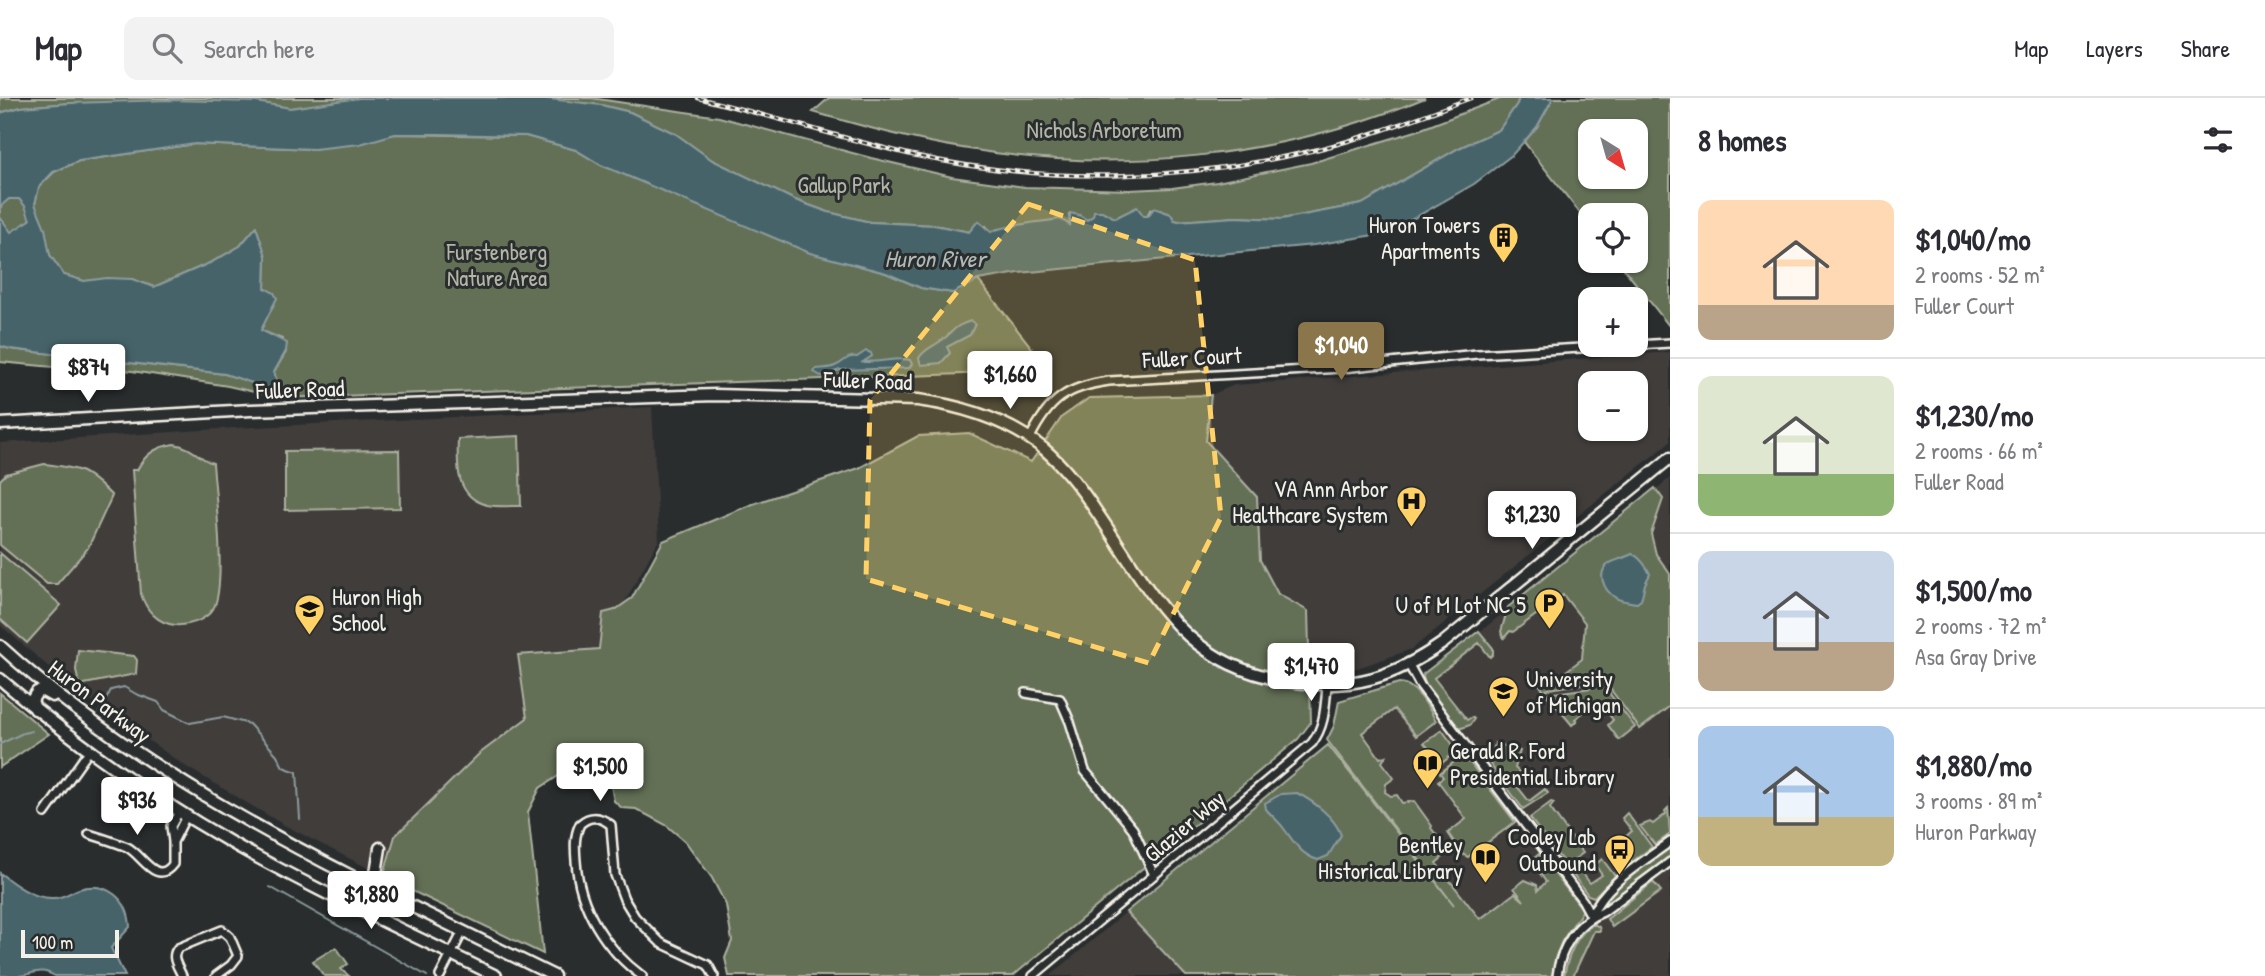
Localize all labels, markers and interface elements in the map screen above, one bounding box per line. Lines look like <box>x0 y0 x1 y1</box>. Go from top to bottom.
search box <box>124 17 614 80</box>
text: Map <box>35 26 82 70</box>
icon: search <box>148 29 186 67</box>
text: Search here <box>204 31 315 66</box>
text: Map <box>2014 32 2048 64</box>
text: Layers <box>2086 32 2143 64</box>
text: Share <box>2181 32 2230 64</box>
park label: Nichols Arboretum <box>1026 114 1182 145</box>
north arrow <box>1578 119 1648 189</box>
map controls <box>1578 119 1648 441</box>
text: 8 homes <box>1698 120 1786 160</box>
icon: filters <box>2199 121 2237 159</box>
park label: Gallup Park <box>798 169 891 200</box>
button: locate <box>1578 203 1648 273</box>
place label: Huron Towers Apartments <box>1369 209 1480 266</box>
text: $1,040/mo <box>1915 219 2030 259</box>
building icon: Huron Towers Apartments <box>1486 220 1520 264</box>
icon: home <box>1754 228 1838 312</box>
park label: Furstenberg Nature Area <box>446 236 547 293</box>
water label: Huron River <box>885 242 988 274</box>
text: 2 rooms · 52 m² <box>1915 259 2045 290</box>
button: + <box>1578 287 1648 357</box>
text: Fuller Court <box>1915 290 2014 321</box>
pin: $1,040 <box>1284 322 1398 382</box>
text: $1,040 <box>1314 329 1368 360</box>
street label: Fuller Court <box>1141 339 1243 375</box>
pin: $874 <box>47 344 129 404</box>
text: $874 <box>67 351 109 382</box>
pin: $1,660 <box>953 352 1067 411</box>
text: $1,660 <box>983 358 1037 389</box>
street label: Fuller Road <box>822 363 913 397</box>
button: − <box>1578 371 1648 441</box>
street label: Fuller Road <box>254 372 345 406</box>
text: $1,230/mo <box>1915 395 2033 435</box>
icon: home <box>1754 404 1838 488</box>
text: 2 rooms · 66 m² <box>1915 435 2043 466</box>
text: Fuller Road <box>1915 466 2004 497</box>
place label: VA Ann Arbor Healthcare System <box>1232 473 1388 530</box>
hospital icon: VA Ann Arbor Healthcare System <box>1394 484 1428 528</box>
pin: $1,230 <box>1475 491 1589 551</box>
text: $1,230 <box>1504 498 1560 529</box>
text: $1,500/mo <box>1915 570 2032 610</box>
icon: home <box>1754 579 1838 663</box>
place label: Huron High School <box>332 581 422 638</box>
parking icon: U of M Lot NC 5 <box>1532 587 1566 631</box>
place label: U of M Lot NC 5 <box>1395 589 1526 620</box>
school or university icon: Huron High School <box>292 592 326 636</box>
text: 2 rooms · 72 m² <box>1915 610 2047 641</box>
text: Asa Gray Drive <box>1915 641 2037 672</box>
pin: $1,470 <box>1254 644 1368 703</box>
text: $1,470 <box>1284 650 1338 681</box>
street label: Huron Parkway <box>42 652 158 750</box>
place label: University of Michigan <box>1526 663 1621 720</box>
school or university icon: University of Michigan <box>1486 674 1520 718</box>
place label: Gerald R. Ford Presidential Library <box>1450 735 1615 792</box>
pin: $1,500 <box>543 744 657 803</box>
text: $1,880/mo <box>1915 745 2032 785</box>
library icon: Gerald R. Ford Presidential Library <box>1410 746 1444 790</box>
text: $1,500 <box>573 750 628 781</box>
icon: home <box>1754 754 1838 838</box>
pin: $936 <box>96 778 178 837</box>
street label: Glazier Way <box>1137 783 1231 869</box>
text: $936 <box>117 784 157 815</box>
text: 3 rooms · 89 m² <box>1915 785 2042 816</box>
text: Huron Parkway <box>1915 816 2037 847</box>
place label: Cooley Lab Outbound <box>1508 821 1596 878</box>
place label: Bentley Historical Library <box>1318 829 1463 886</box>
bus stop icon: Cooley Lab Outbound <box>1602 832 1636 876</box>
library icon: Bentley Historical Library <box>1469 840 1503 884</box>
pin: $1,880 <box>314 872 428 931</box>
text: $1,880 <box>344 878 398 909</box>
scale bar <box>21 927 119 959</box>
text: 100 m <box>32 929 73 955</box>

